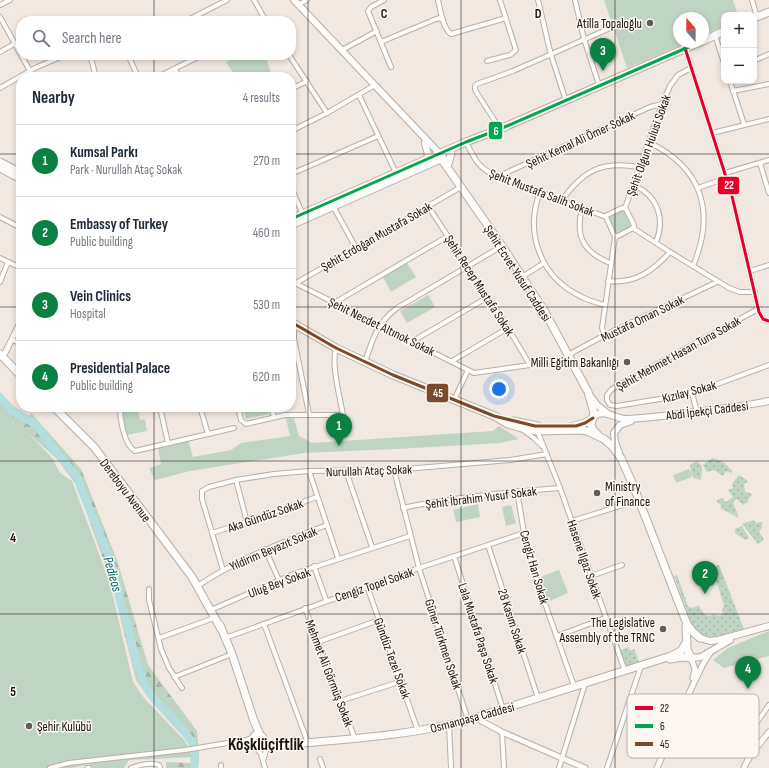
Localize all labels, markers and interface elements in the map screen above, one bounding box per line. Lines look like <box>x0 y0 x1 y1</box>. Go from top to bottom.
text: C <box>381 6 388 22</box>
text: D <box>535 6 542 22</box>
north arrow <box>673 12 709 48</box>
map controls <box>721 12 757 84</box>
button: + <box>721 12 757 48</box>
search box <box>16 16 296 60</box>
place label: Atilla Topaloğlu <box>576 16 642 32</box>
marker: Atilla Topaloğlu <box>645 18 655 28</box>
icon: search <box>30 27 52 49</box>
text: Search here <box>62 29 122 48</box>
pin: 3 <box>590 38 616 71</box>
button: − <box>721 48 757 84</box>
text: Nearby <box>32 88 75 108</box>
text: 4 results <box>243 90 280 106</box>
street label: Şehit Olgun Hulusi Sokak <box>623 92 675 198</box>
street label: Şehit Kemal Ali Ömer Sokak <box>523 107 637 172</box>
line badge: 6 <box>488 121 503 140</box>
text: 6 <box>493 125 499 138</box>
text: Kumsal Parkı <box>70 143 138 162</box>
text: 1 <box>42 153 48 169</box>
text: 270 m <box>253 153 280 169</box>
text: Park · Nurullah Ataç Sokak <box>70 162 182 178</box>
street label: Şehit Mustafa Salih Sokak <box>487 165 597 220</box>
line badge: 22 <box>717 176 740 195</box>
text: 22 <box>724 179 734 192</box>
street label: Şehit Erdoğan Mustafa Sokak <box>318 199 435 275</box>
text: Embassy of Turkey <box>70 215 168 234</box>
street label: Şehit Ecvet Yusuf Caddesi <box>480 222 554 325</box>
text: 2 <box>42 225 48 241</box>
text: 460 m <box>253 225 280 241</box>
street label: Şehit Recep Mustafa Sokak <box>441 232 518 339</box>
text: Public building <box>70 234 133 250</box>
text: Vein Clinics <box>70 287 131 306</box>
street label: Mustafa Oman Sokak <box>598 292 687 346</box>
street label: Şehit Necdet Altınok Sokak <box>326 294 438 360</box>
text: 3 <box>42 297 48 313</box>
text: 530 m <box>253 297 280 313</box>
text: Hospital <box>70 306 106 322</box>
street label: Şehit Mehmet Hasan Tuna Sokak <box>613 313 744 395</box>
place label: Milli Eğitim Bakanlığı <box>531 355 619 371</box>
marker: Milli Eğitim Bakanlığı <box>622 357 632 367</box>
text: Presidential Palace <box>70 359 170 378</box>
text: 4 <box>42 369 48 385</box>
text: 620 m <box>253 369 280 385</box>
street label: Kızılay Sokak <box>660 377 718 407</box>
text: Public building <box>70 378 133 394</box>
your location <box>489 379 509 399</box>
line badge: 45 <box>426 383 449 403</box>
text: 45 <box>433 387 443 400</box>
street label: Abdi İpekçi Caddesi <box>664 397 749 424</box>
pin: 1 <box>326 413 352 446</box>
street label: Dereboyu Avenue <box>96 456 154 526</box>
street label: Nurullah Ataç Sokak <box>326 461 413 481</box>
place label: Ministry of Finance <box>605 479 650 510</box>
street label: Şehit İbrahim Yusuf Sokak <box>424 482 538 513</box>
marker: Ministry of Finance <box>592 488 602 498</box>
street label: Aka Gündüz Sokak <box>225 496 305 537</box>
street label: Hasene Ilgaz Sokak <box>563 518 605 601</box>
street label: Yıldirım Beyazıt Sokak <box>227 523 320 575</box>
street label: Cengiz Han Sokak <box>516 528 552 606</box>
text: 4 <box>10 530 16 546</box>
water label: Pedieos <box>99 555 126 594</box>
pin: 2 <box>692 561 718 594</box>
street label: Uluğ Bey Sokak <box>246 564 313 602</box>
street label: Cengiz Topel Sokak <box>333 564 416 606</box>
street label: Lala Mustafa Paşa Sokak <box>454 581 502 686</box>
street label: 28 Kasım Sokak <box>494 587 530 656</box>
street label: Güner Türkmen Sokak <box>421 597 465 692</box>
place label: The Legislative Assembly of the TRNC <box>559 615 655 646</box>
street label: Gündüz Tezel Sokak <box>370 616 414 701</box>
street label: Mehmet Ali Görmüş Sokak <box>301 618 357 729</box>
marker: The Legislative Assembly of the TRNC <box>658 624 668 634</box>
pin: 4 <box>735 656 761 689</box>
text: 5 <box>10 684 16 700</box>
legend <box>627 694 759 758</box>
street label: Osmanpaşa Caddesi <box>429 699 516 737</box>
text: 22 <box>660 702 670 715</box>
place label: Şehir Kulübü <box>37 719 91 735</box>
text: 6 <box>660 720 665 733</box>
marker: Şehir Kulübü <box>24 721 34 731</box>
district label: Köşklüçiftlik <box>228 735 305 755</box>
text: 45 <box>660 738 669 751</box>

